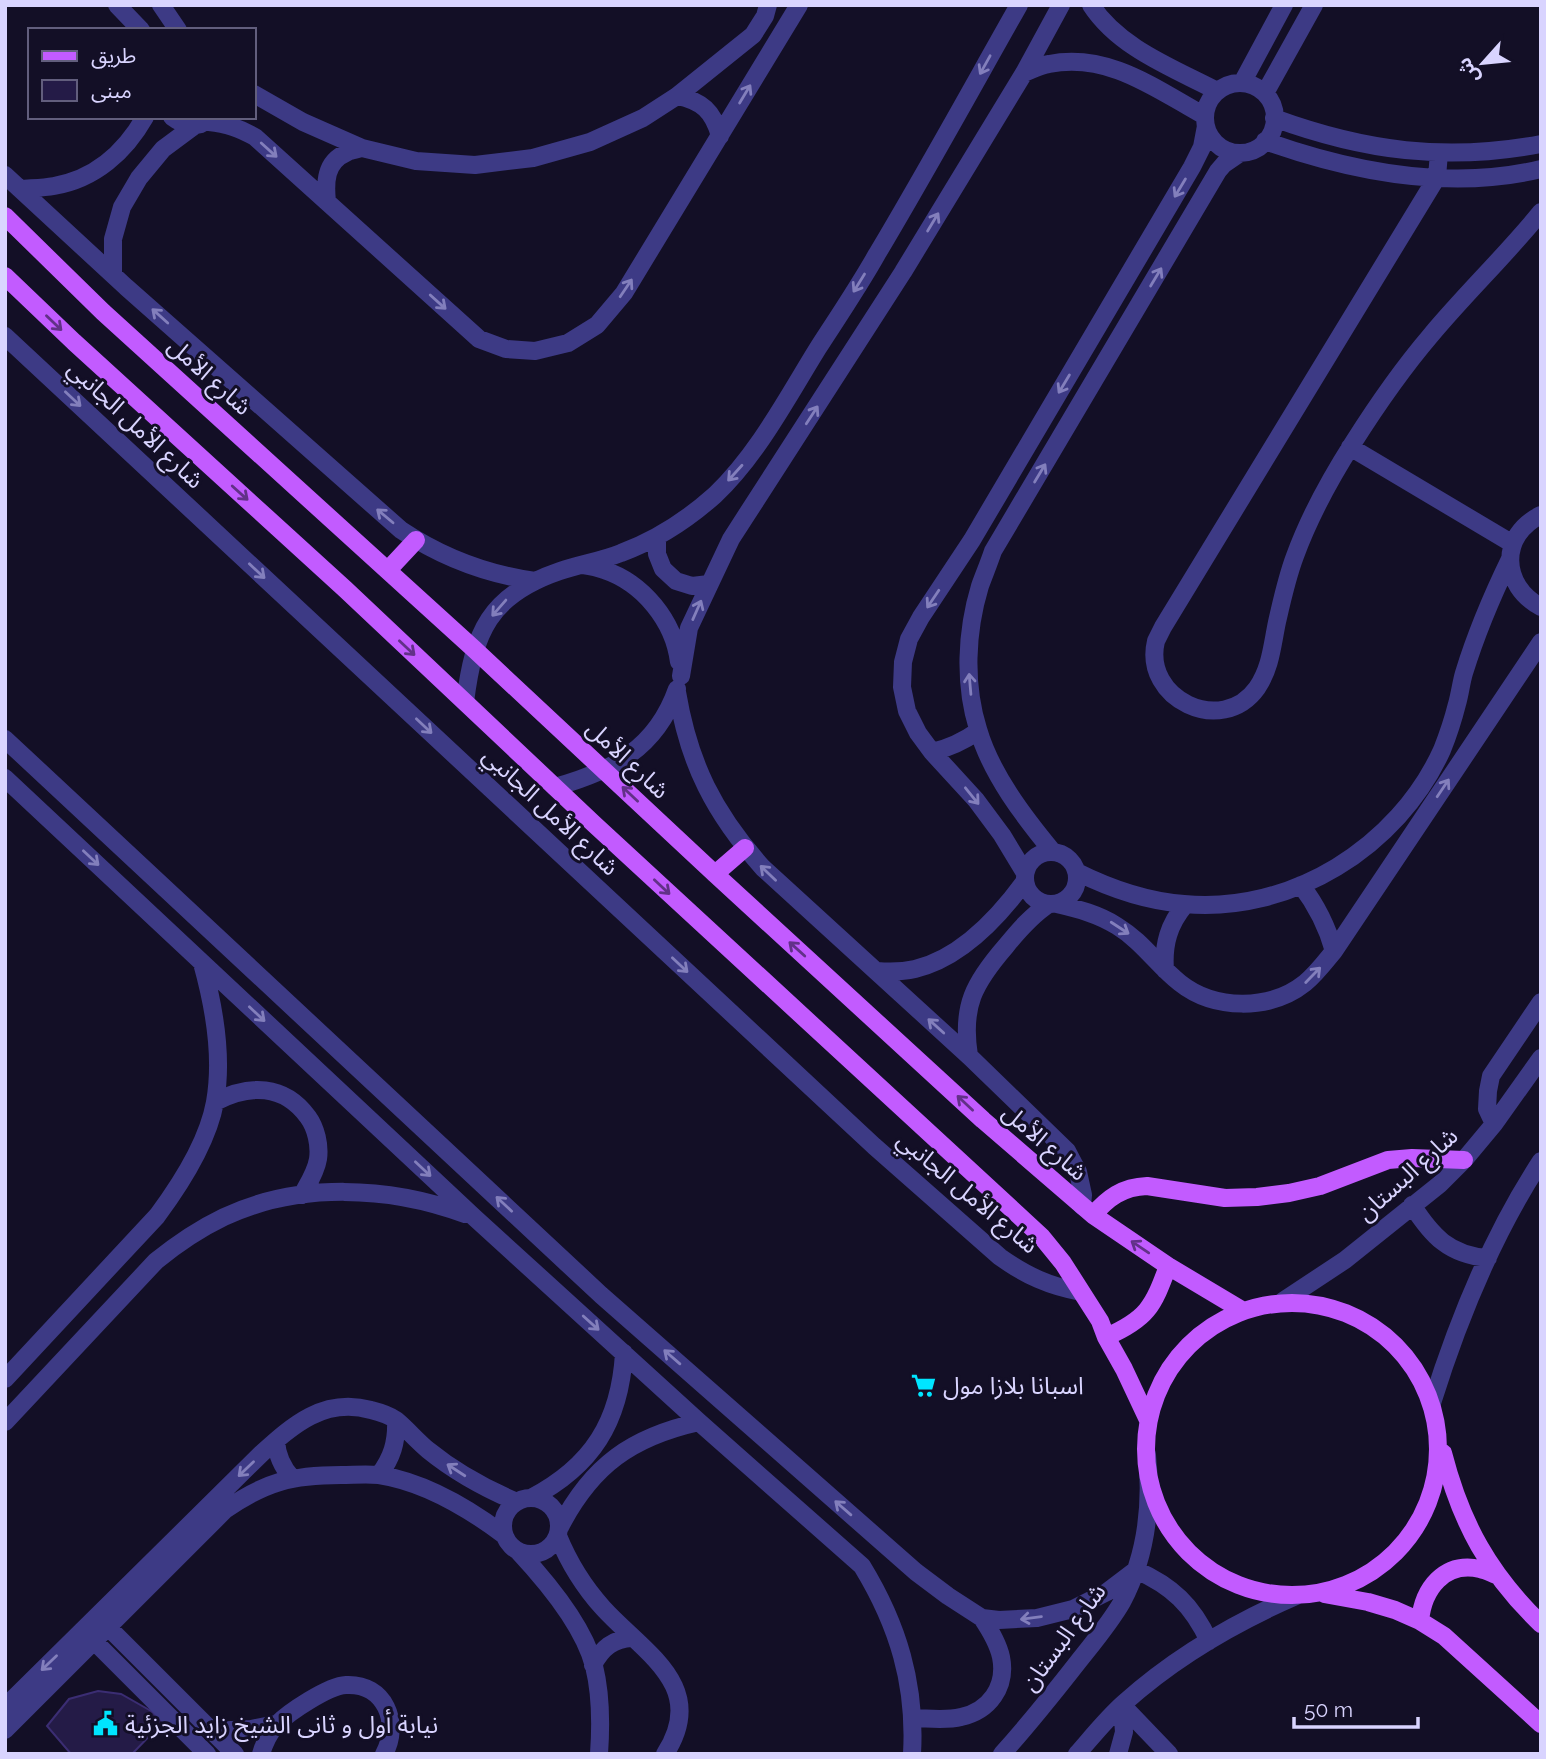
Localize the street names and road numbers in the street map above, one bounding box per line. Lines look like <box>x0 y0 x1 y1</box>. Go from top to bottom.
street label: شارع الأمل <box>160 331 258 423</box>
street label: شارع الأمل الجانبي <box>59 354 210 498</box>
street label: شارع الأمل <box>579 713 675 807</box>
street label: شارع الأمل الجانبي <box>474 741 625 885</box>
street label: شارع الأمل <box>995 1097 1093 1189</box>
street label: شارع البستان <box>1351 1121 1465 1229</box>
street label: شارع الأمل الجانبي <box>889 1125 1045 1263</box>
street label: شارع البستان <box>1014 1578 1114 1698</box>

